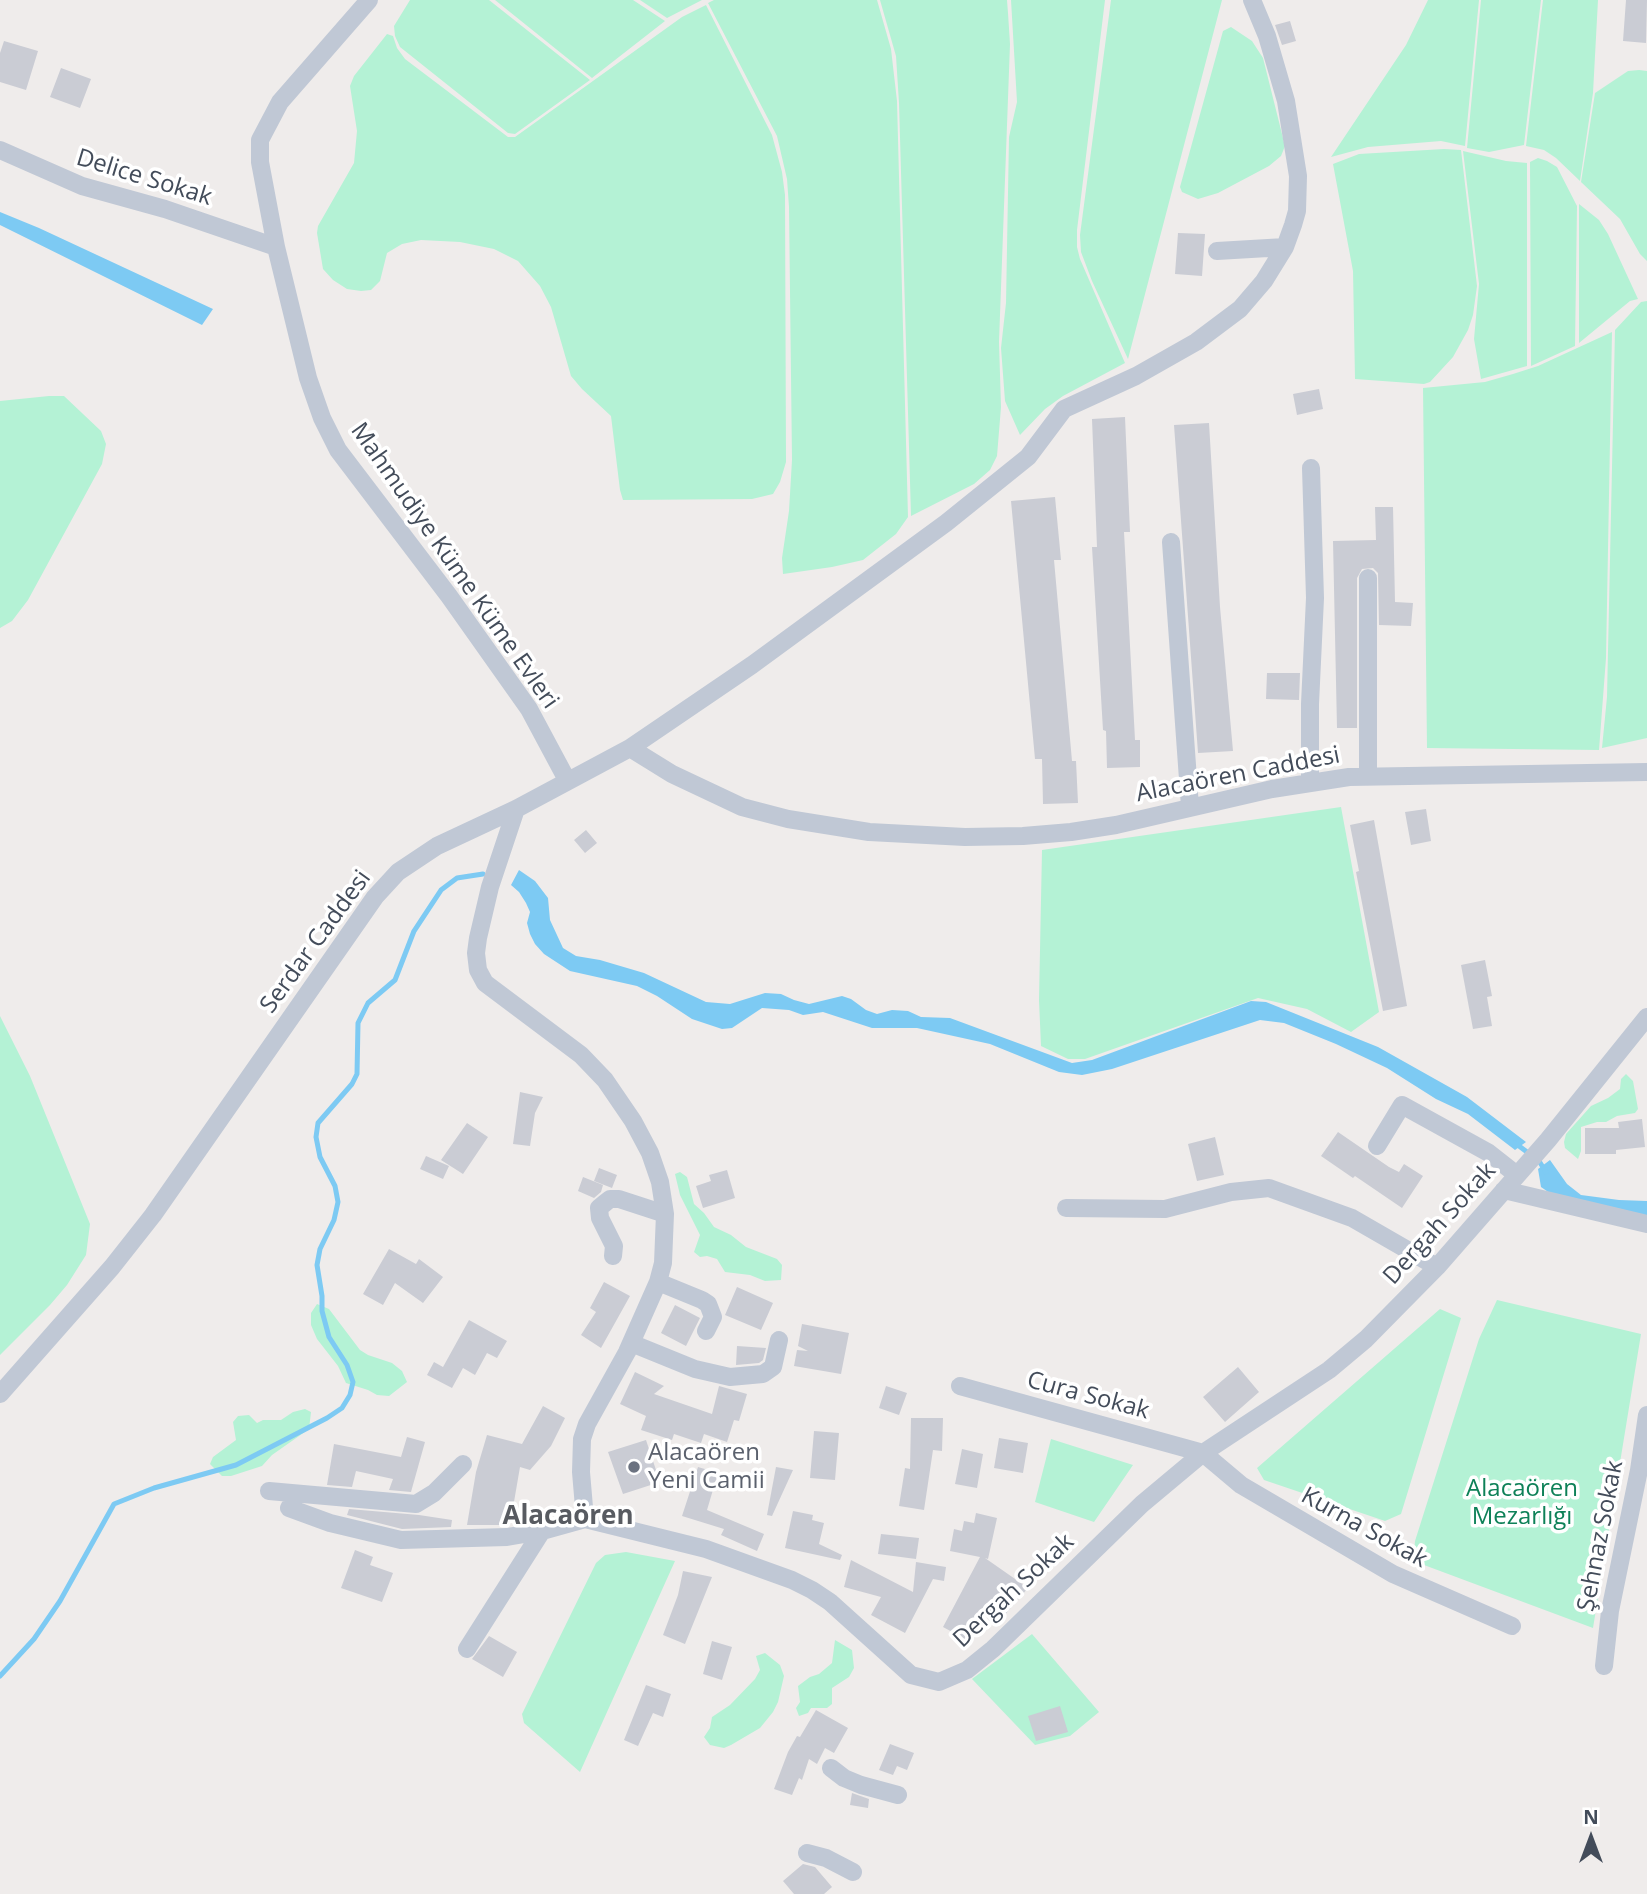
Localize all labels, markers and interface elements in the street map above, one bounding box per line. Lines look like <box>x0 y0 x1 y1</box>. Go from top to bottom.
street label: Delice Sokak <box>73 144 215 212</box>
street label: Mahmudiye Küme Küme Evleri <box>344 417 564 715</box>
street label: Alacaören Caddesi <box>1134 741 1342 809</box>
street label: Serdar Caddesi <box>255 865 377 1019</box>
street label: Dergah Sokak <box>1378 1157 1502 1291</box>
street label: Cura Sokak <box>1024 1366 1152 1426</box>
place label: Alacaören Yeni Camii <box>648 1439 765 1495</box>
street label: Şehnaz Sokak <box>1572 1458 1630 1614</box>
marker: Alacaören Yeni Camii <box>626 1459 642 1475</box>
park label: Alacaören Mezarlığı <box>1466 1475 1578 1531</box>
street label: Kurna Sokak <box>1296 1482 1432 1574</box>
district label: Alacaören <box>502 1501 634 1533</box>
street label: Dergah Sokak <box>948 1528 1080 1654</box>
north arrow <box>1556 1803 1626 1873</box>
text: N <box>1583 1804 1599 1830</box>

